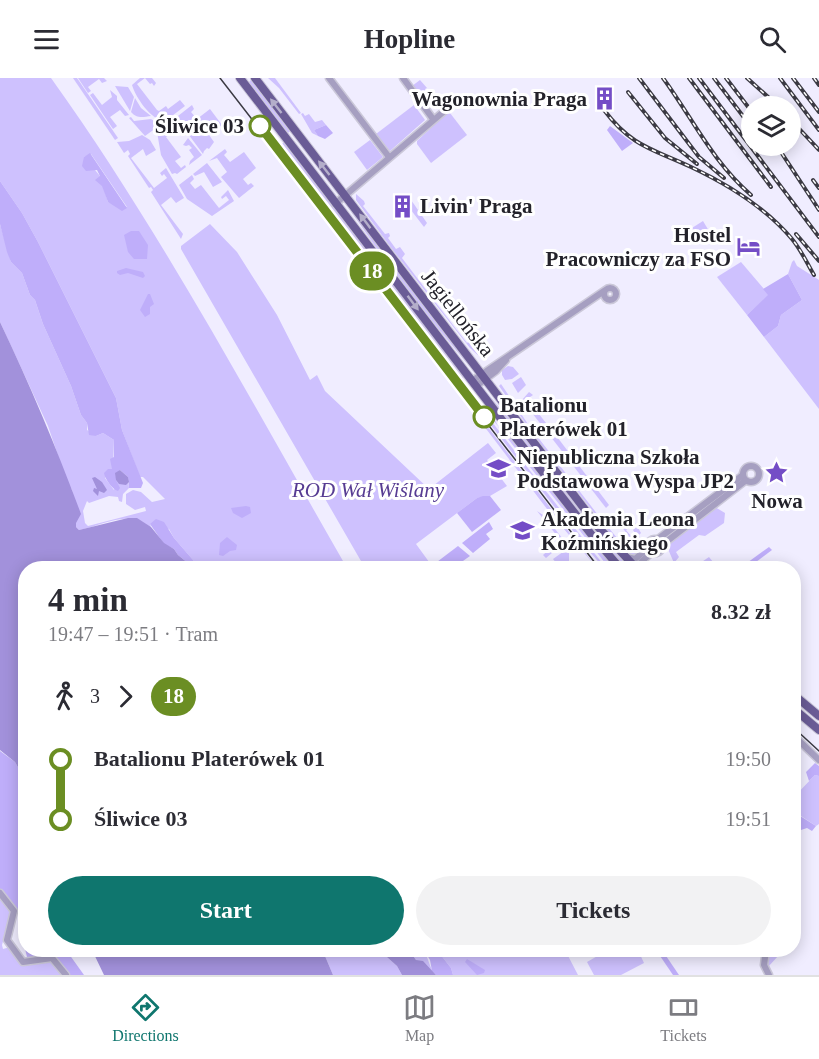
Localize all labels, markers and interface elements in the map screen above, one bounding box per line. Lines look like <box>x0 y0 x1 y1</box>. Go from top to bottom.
icon: menu <box>30 23 63 56</box>
icon: search <box>756 23 789 56</box>
text: Hopline <box>364 24 455 54</box>
building icon: Wagonownia Praga <box>592 86 618 112</box>
place label: Wagonownia Praga <box>411 87 587 111</box>
map controls <box>741 96 801 156</box>
button: layers <box>741 96 801 156</box>
one-way arrow <box>270 98 283 114</box>
place label: Śliwice 03 <box>155 114 244 138</box>
marker: Śliwice 03 <box>249 115 271 137</box>
one-way arrow <box>318 160 330 176</box>
building icon: Livin' Praga <box>389 193 415 219</box>
place label: Livin' Praga <box>420 194 533 218</box>
one-way arrow <box>360 214 372 229</box>
place label: Hostel Pracowniczy za FSO <box>546 223 731 271</box>
hotel icon: Hostel Pracowniczy za FSO <box>736 234 762 260</box>
line badge: 18 <box>345 252 399 290</box>
text: 18 <box>362 259 383 283</box>
street label: Jagiellońska <box>417 265 500 362</box>
one-way arrow <box>406 295 418 310</box>
place label: Batalionu Platerówek 01 <box>500 393 628 441</box>
marker: Batalionu Platerówek 01 <box>473 406 495 428</box>
place label: Niepubliczna Szkoła Podstawowa Wyspa JP2 <box>517 445 734 493</box>
school or university icon: Niepubliczna Szkoła Podstawowa Wyspa JP2 <box>486 456 512 482</box>
place icon: Nowa <box>764 460 790 486</box>
park label: ROD Wał Wiślany <box>291 478 445 502</box>
place label: Nowa <box>751 489 803 513</box>
place label: Akademia Leona Koźmińskiego <box>541 507 695 555</box>
school or university icon: Akademia Leona Koźmińskiego <box>510 518 536 544</box>
text: 4 min <box>48 582 128 618</box>
text: 8.32 zł <box>711 599 771 624</box>
text: 19:47 – 19:51 · Tram <box>48 623 218 645</box>
icon: walk <box>48 680 81 713</box>
icon: forward <box>109 680 142 713</box>
text: 18 <box>163 684 184 708</box>
text: 3 <box>90 685 100 707</box>
text: Batalionu Platerówek 01 <box>94 746 325 771</box>
text: 19:50 <box>725 748 771 770</box>
text: Śliwice 03 <box>94 806 188 831</box>
text: 19:51 <box>725 808 771 830</box>
button: Start <box>48 876 404 945</box>
button: Tickets <box>416 876 771 945</box>
tab: Directions <box>112 991 179 1045</box>
tab: Map <box>403 991 436 1045</box>
tab: Tickets <box>660 991 707 1045</box>

